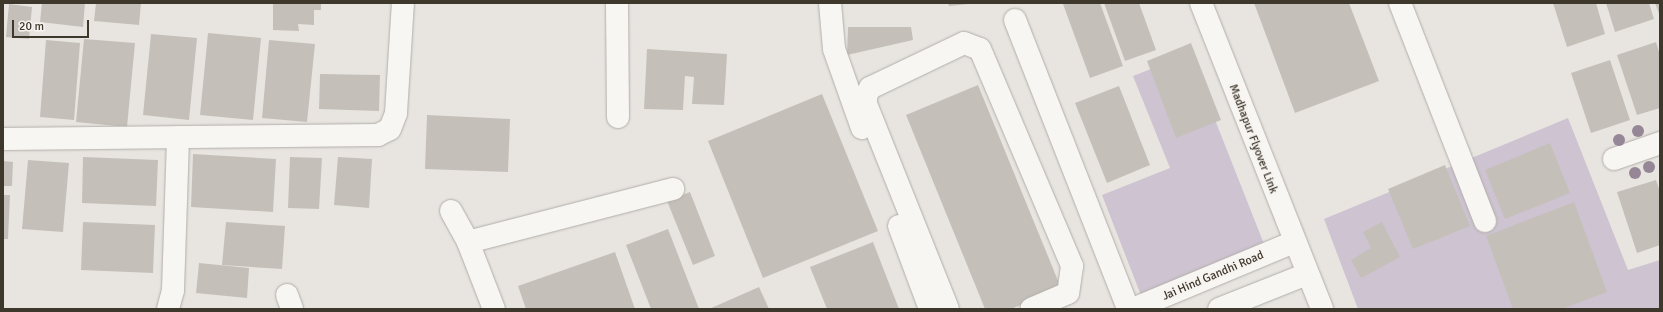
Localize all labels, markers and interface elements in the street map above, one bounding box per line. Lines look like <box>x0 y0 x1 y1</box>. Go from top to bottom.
scale bar <box>14 12 91 38</box>
text: 20 m <box>19 19 44 34</box>
street label: Madhapur Flyover Link <box>1225 82 1281 196</box>
street label: Jai Hind Gandhi Road <box>1160 248 1266 304</box>

